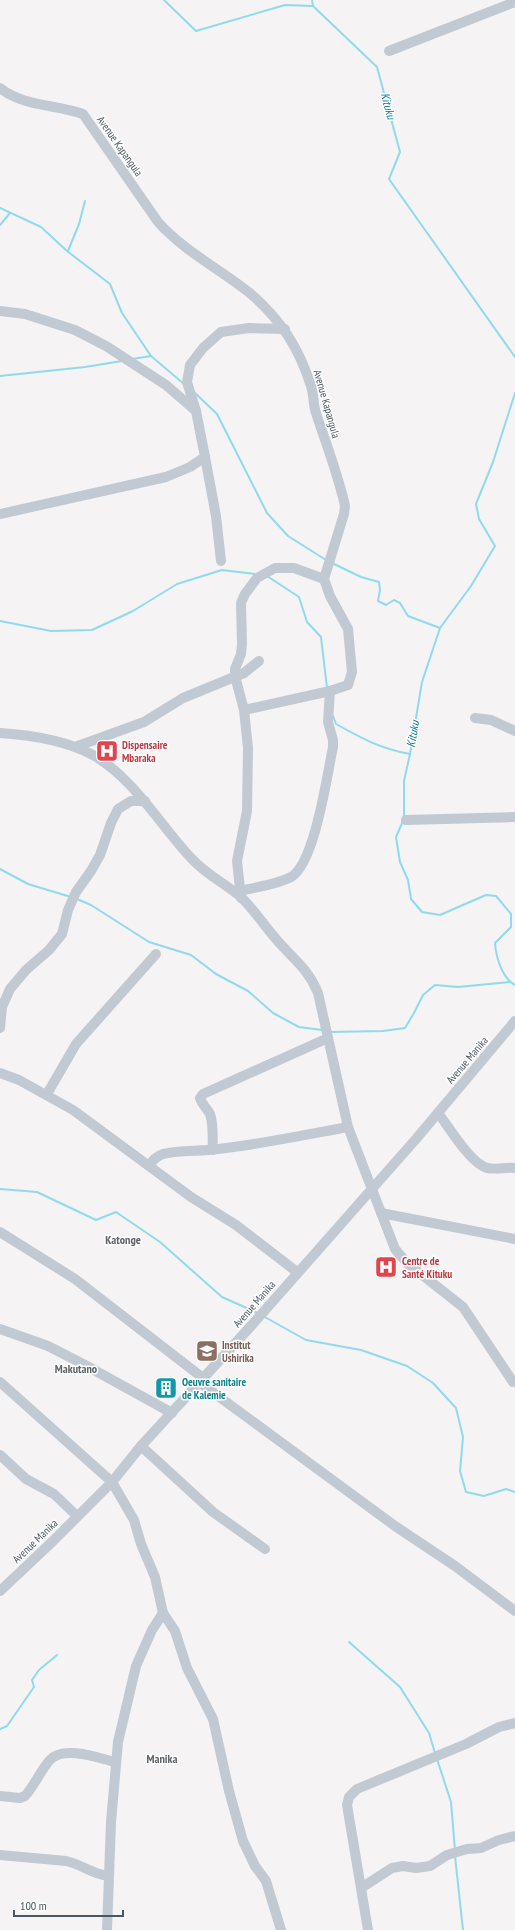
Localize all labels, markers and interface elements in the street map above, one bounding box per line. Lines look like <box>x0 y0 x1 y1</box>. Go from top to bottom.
water label: Kituku <box>378 91 399 122</box>
street label: Avenue Kapangula <box>94 113 146 179</box>
street label: Avenue Kapangula <box>311 368 343 440</box>
water label: Kituku <box>403 719 422 748</box>
hospital icon: Dispensaire Mbaraka <box>94 738 120 764</box>
place label: Dispensaire Mbaraka <box>122 738 168 765</box>
street label: Avenue Manika <box>443 1033 491 1087</box>
district label: Katonge <box>105 1232 141 1247</box>
hospital icon: Centre de Santé Kituku <box>373 1254 399 1280</box>
place label: Centre de Santé Kituku <box>402 1254 452 1281</box>
street label: Avenue Manika <box>230 1278 278 1330</box>
school or university icon: Institut Ushirika <box>194 1338 220 1364</box>
place label: Institut Ushirika <box>222 1338 254 1365</box>
district label: Makutano <box>55 1361 98 1376</box>
building icon: Oeuvre sanitaire de Kalemie <box>153 1375 179 1401</box>
place label: Oeuvre sanitaire de Kalemie <box>182 1375 247 1402</box>
street label: Avenue Manika <box>9 1516 61 1566</box>
district label: Manika <box>147 1751 177 1766</box>
scale bar <box>14 1892 123 1918</box>
text: 100 m <box>20 1898 47 1913</box>

